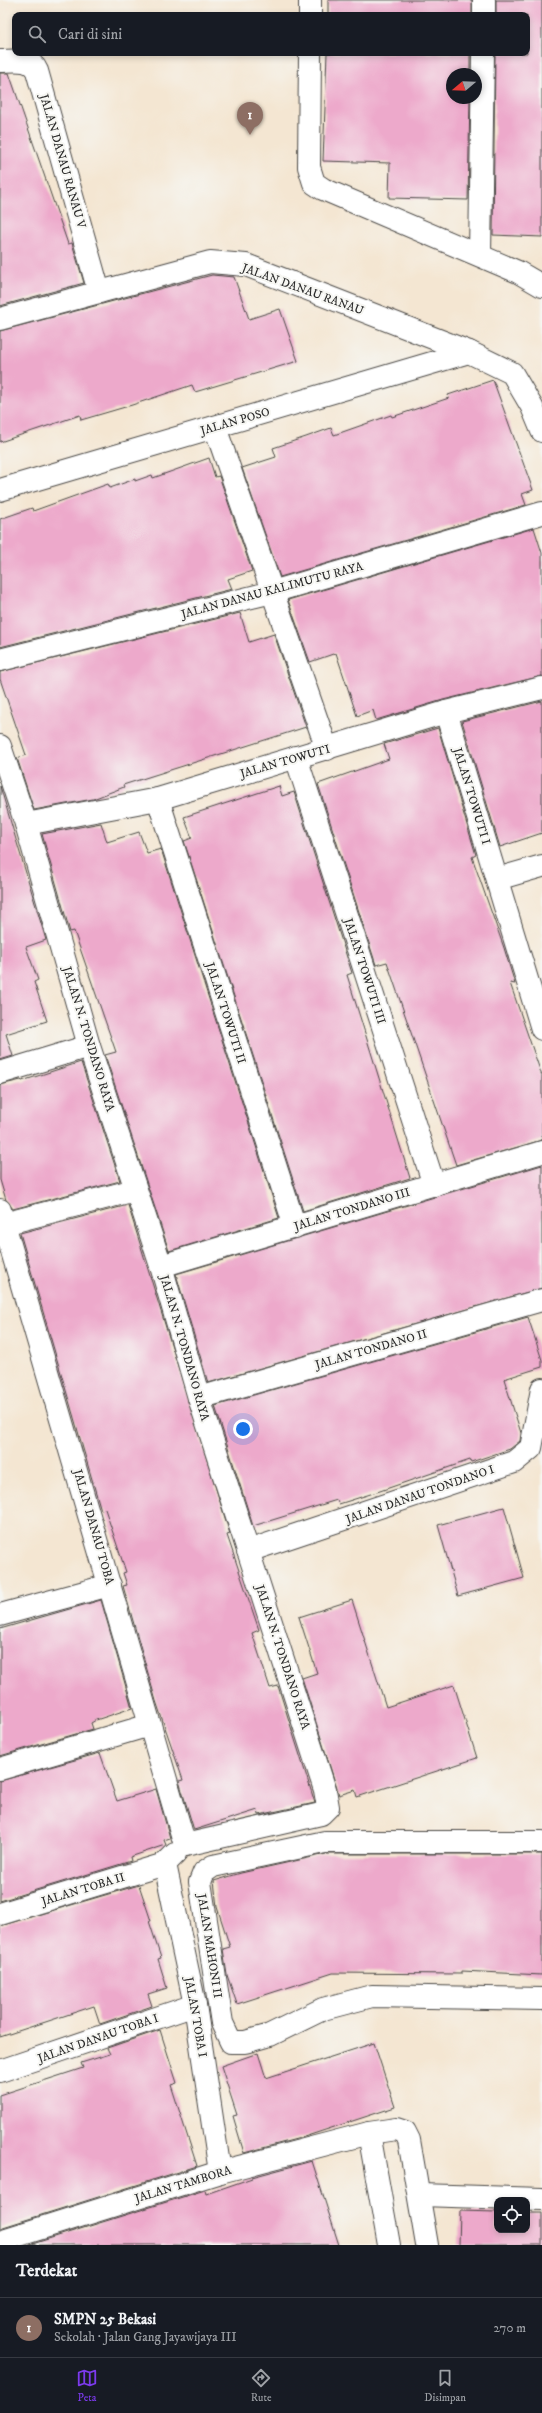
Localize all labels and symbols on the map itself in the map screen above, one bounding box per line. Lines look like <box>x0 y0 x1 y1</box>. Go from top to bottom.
north arrow <box>446 68 482 104</box>
street label: JALAN DANAU RANAU V <box>36 92 89 230</box>
pin: 1 <box>237 102 263 135</box>
street label: JALAN DANAU RANAU <box>239 260 366 318</box>
street label: JALAN POSO <box>198 404 272 439</box>
street label: JALAN DANAU KALIMUTU RAYA <box>179 559 365 622</box>
street label: JALAN TOWUTI <box>237 741 332 782</box>
street label: JALAN TOWUTI I <box>449 745 493 846</box>
street label: JALAN TOWUTI III <box>340 915 389 1026</box>
street label: JALAN TOWUTI II <box>202 960 249 1066</box>
street label: JALAN N. TONDANO RAYA <box>59 964 118 1114</box>
street label: JALAN TONDANO III <box>291 1185 412 1235</box>
street label: JALAN N. TONDANO RAYA <box>156 1273 213 1423</box>
street label: JALAN TONDANO II <box>313 1326 429 1373</box>
your location <box>233 1419 253 1439</box>
street label: JALAN DANAU TONDANO I <box>343 1462 496 1527</box>
street label: JALAN DANAU TOBA <box>70 1467 117 1587</box>
street label: JALAN N. TONDANO RAYA <box>252 1582 313 1732</box>
street label: JALAN TOBA II <box>39 1870 127 1910</box>
street label: JALAN MAHONI II <box>194 1892 225 1999</box>
street label: JALAN TOBA I <box>181 1975 210 2059</box>
street label: JALAN DANAU TOBA I <box>35 2011 161 2067</box>
street label: JALAN TAMBORA <box>132 2163 234 2207</box>

